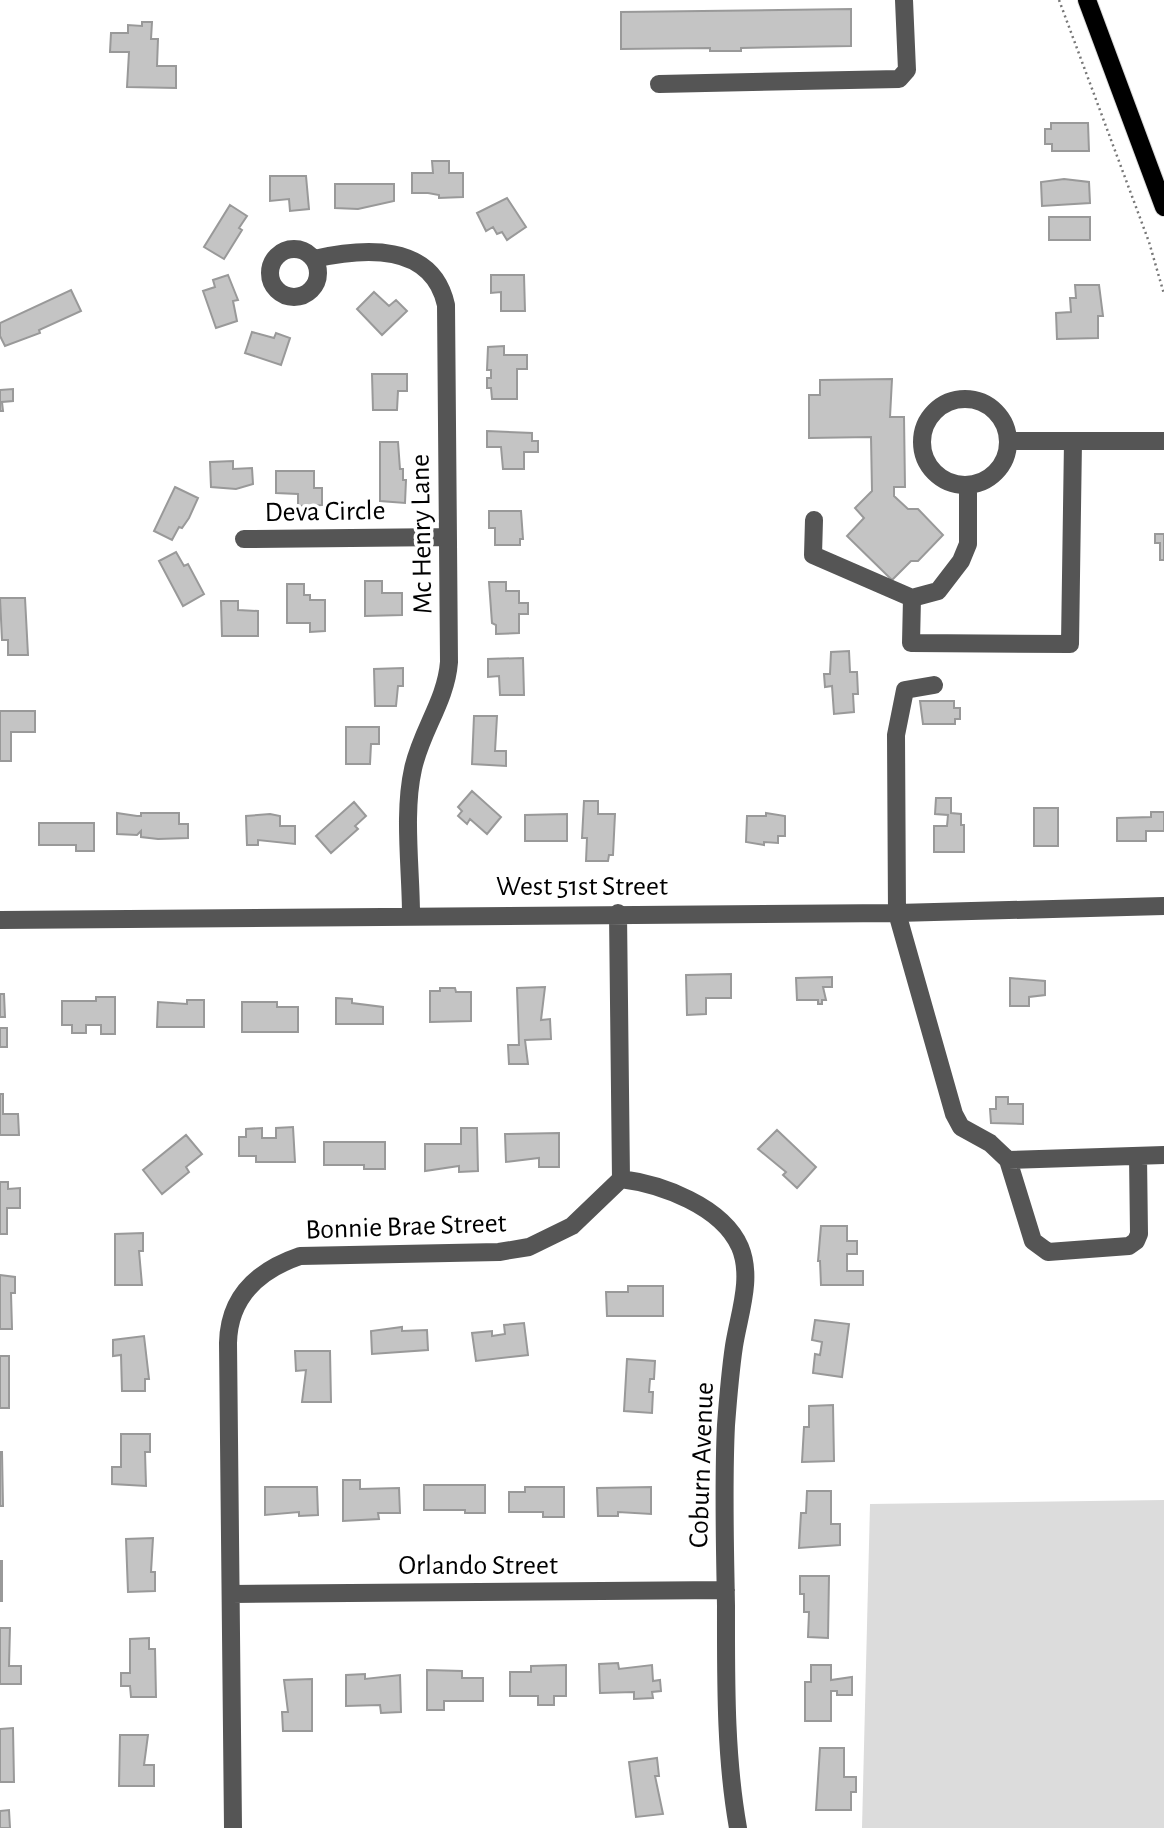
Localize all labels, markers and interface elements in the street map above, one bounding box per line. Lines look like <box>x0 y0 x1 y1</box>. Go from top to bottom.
street label: Mc Henry Lane <box>407 454 437 614</box>
street label: Deva Circle <box>264 497 386 527</box>
street label: West 51st Street <box>496 873 668 901</box>
street label: Bonnie Brae Street <box>305 1209 507 1244</box>
street label: Coburn Avenue <box>685 1382 719 1548</box>
street label: Orlando Street <box>398 1552 558 1580</box>

